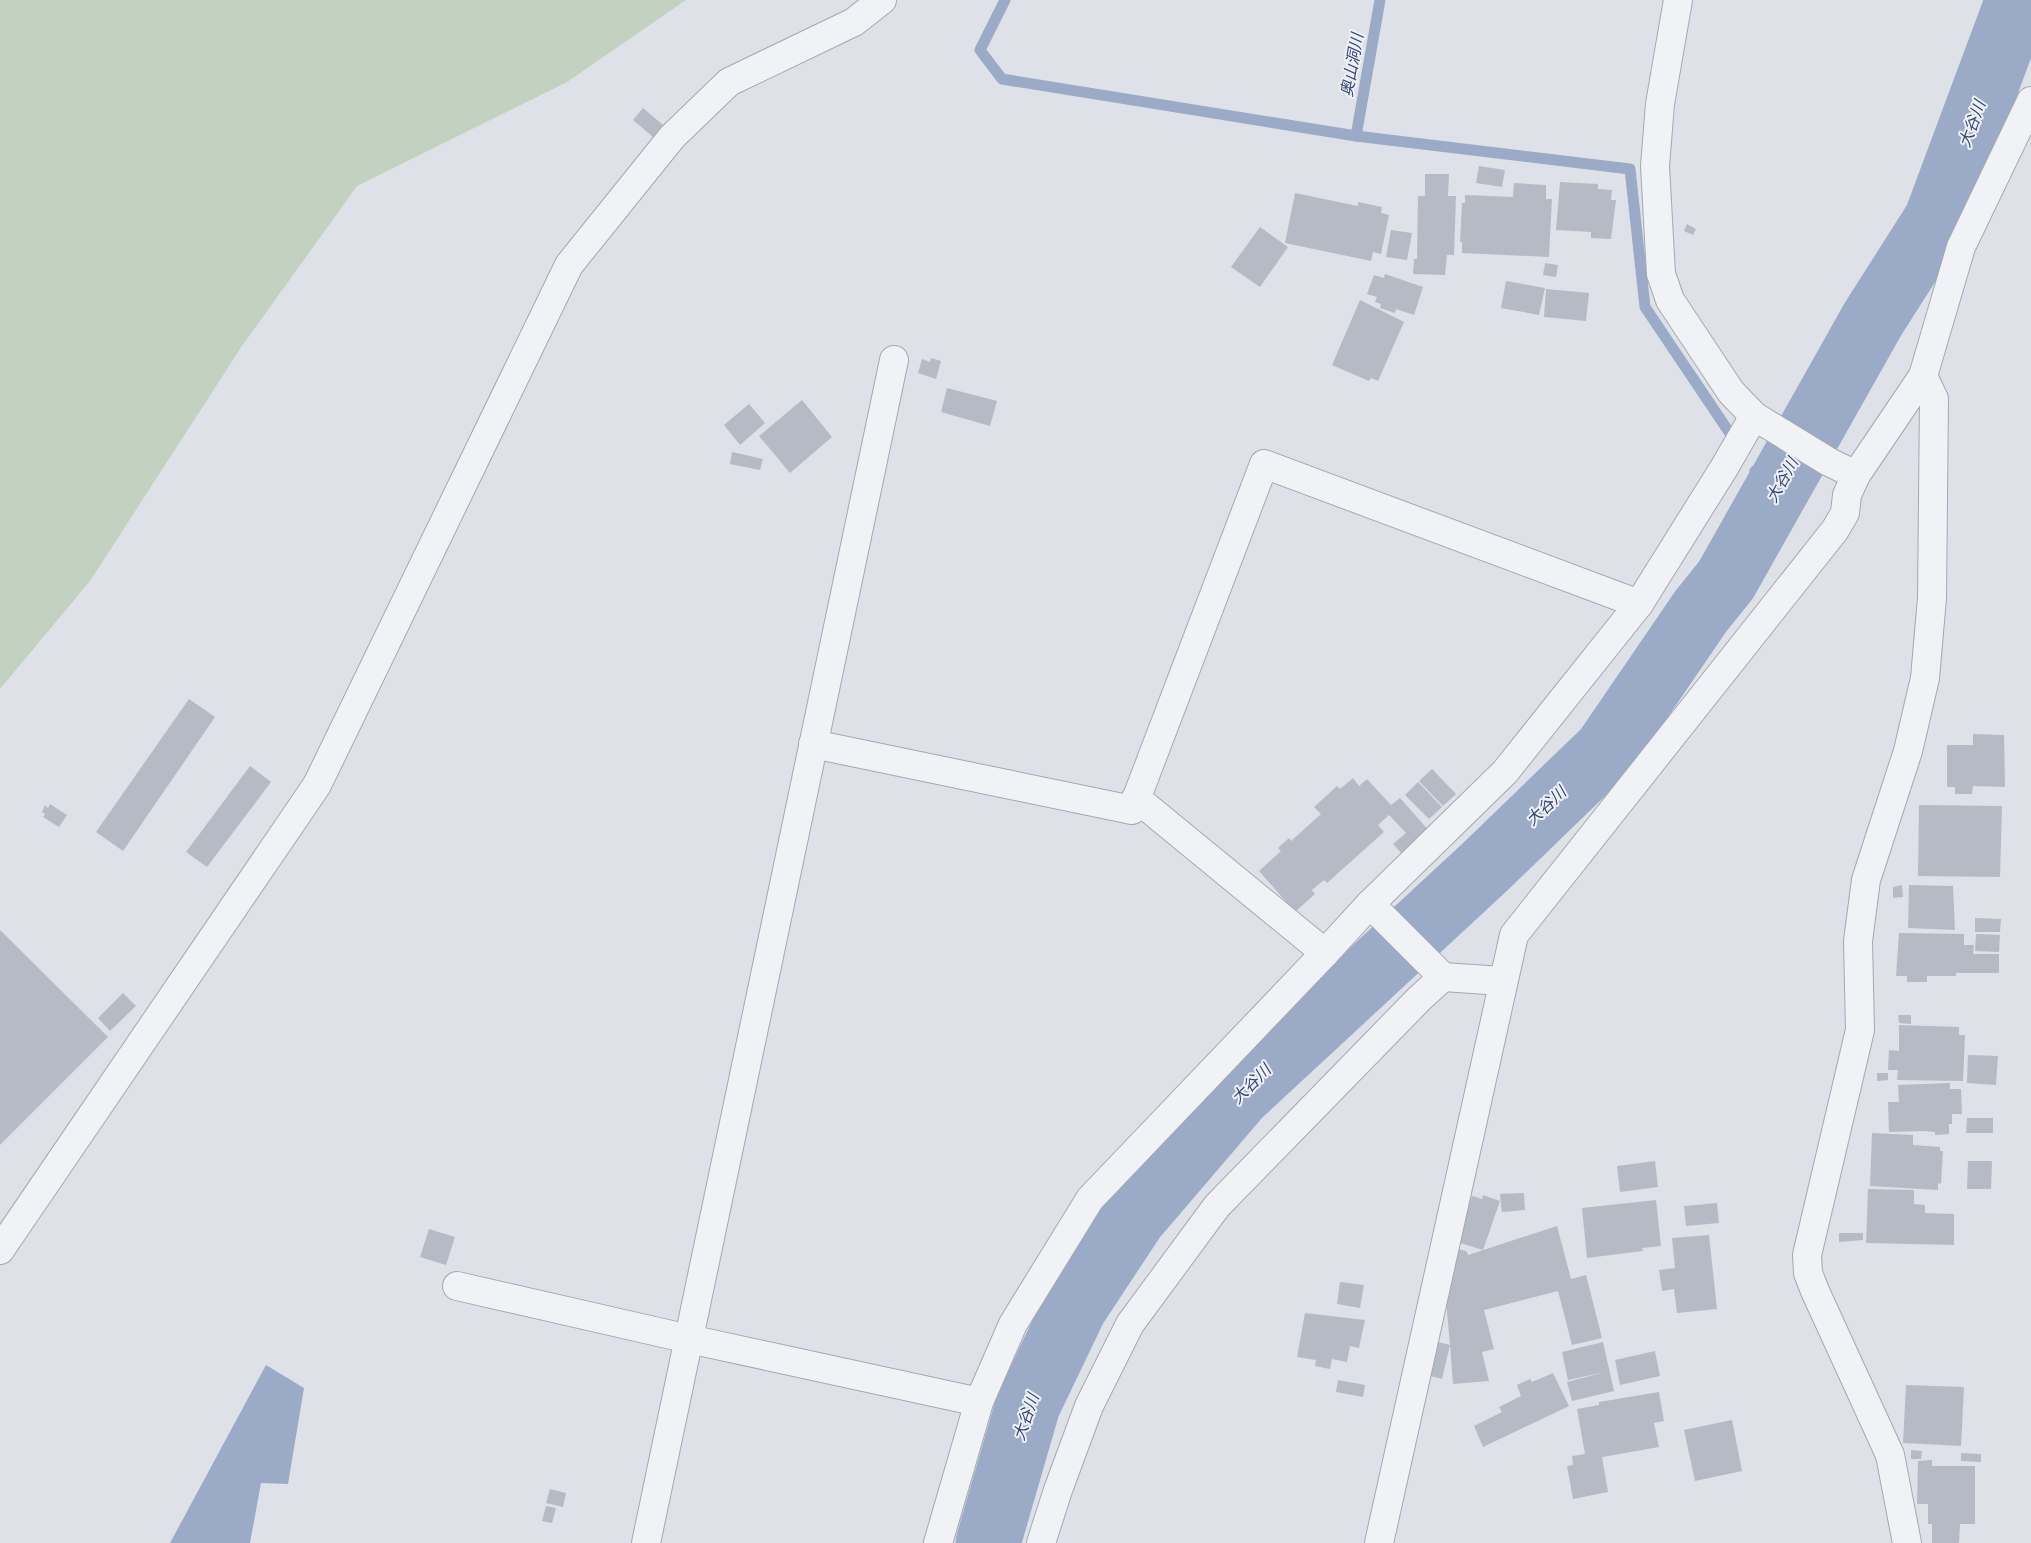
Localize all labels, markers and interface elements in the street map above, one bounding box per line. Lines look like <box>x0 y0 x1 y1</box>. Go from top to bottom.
water label: 奥山洞川 <box>1337 30 1367 98</box>
water label: 大谷川 <box>1955 96 1990 150</box>
water label: 大谷川 <box>1762 453 1803 506</box>
water label: 大谷川 <box>1522 781 1571 829</box>
water label: 大谷川 <box>1227 1059 1276 1108</box>
water label: 大谷川 <box>1009 1389 1043 1443</box>

